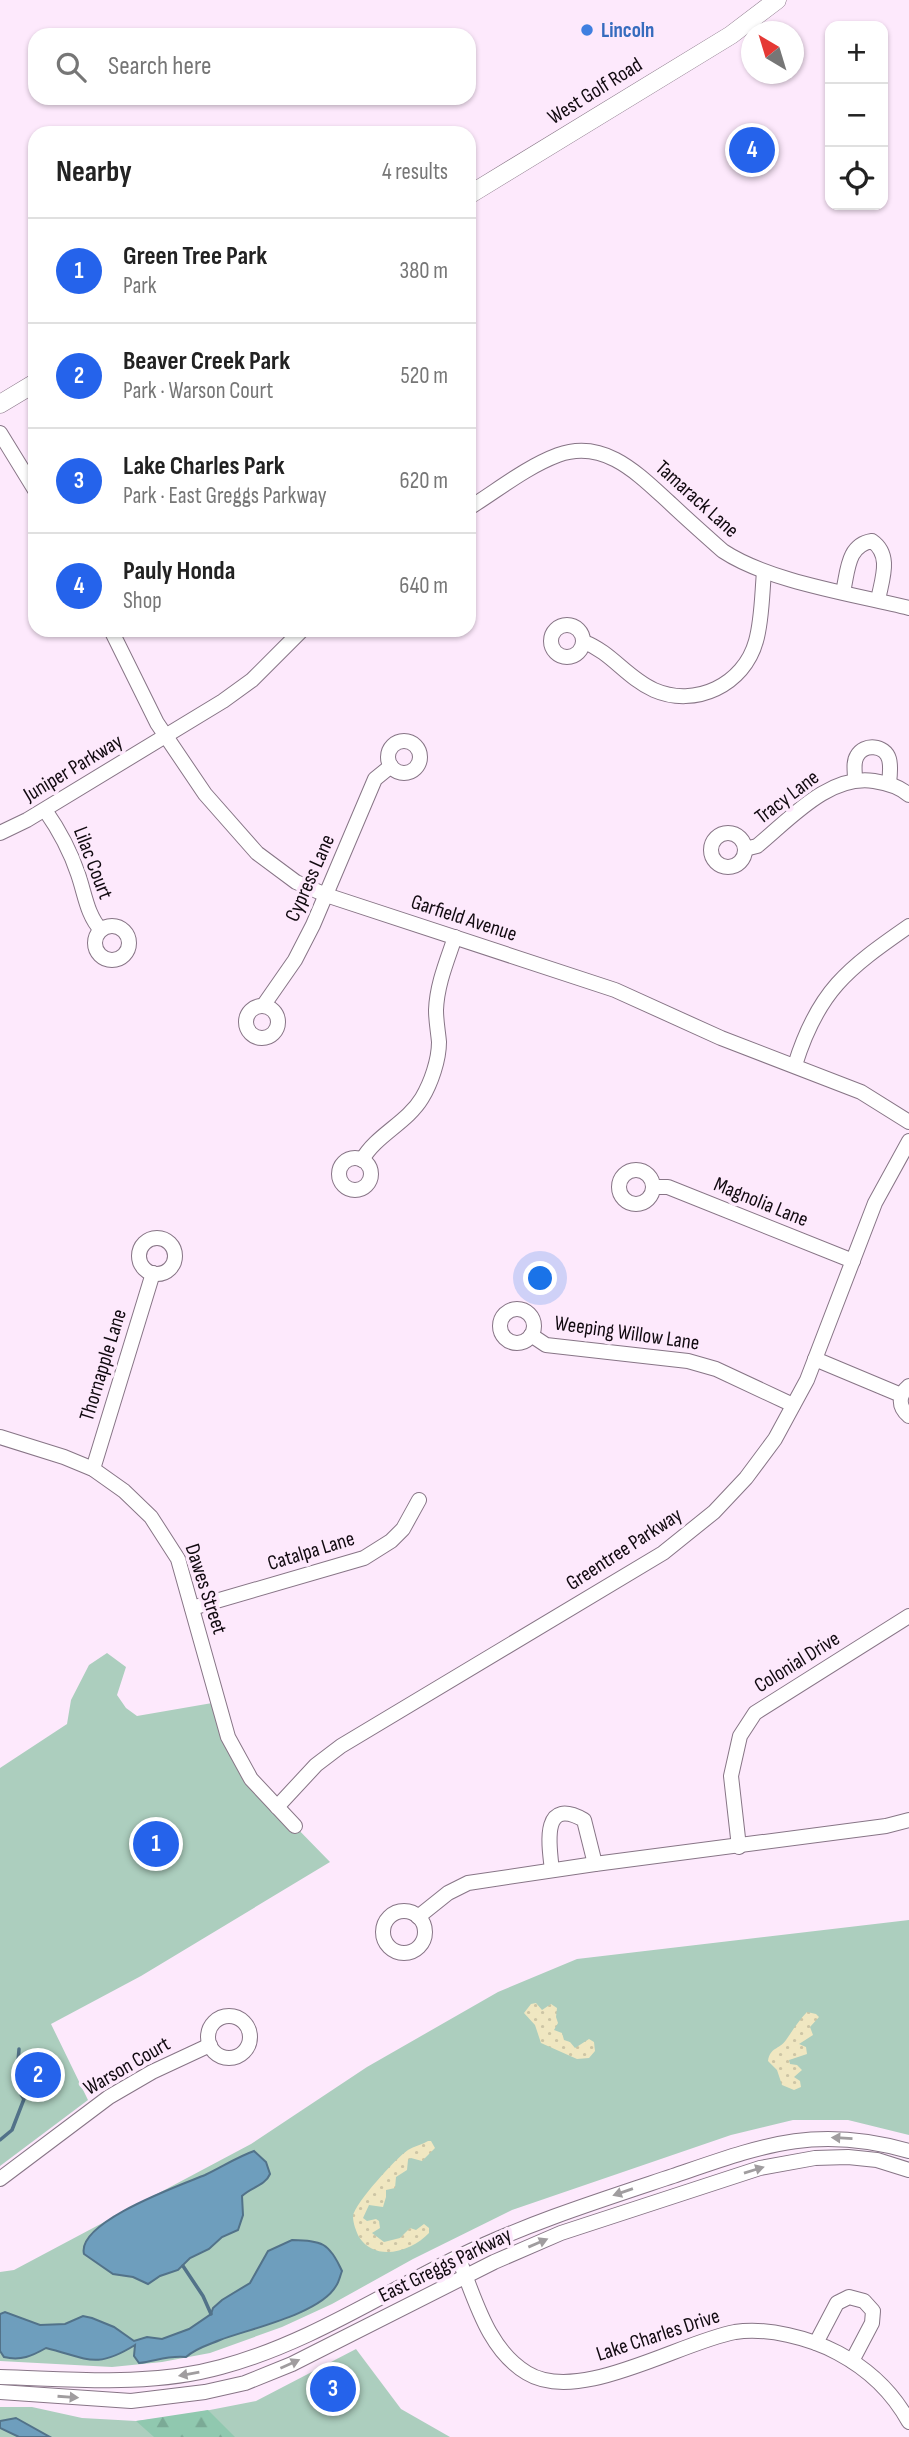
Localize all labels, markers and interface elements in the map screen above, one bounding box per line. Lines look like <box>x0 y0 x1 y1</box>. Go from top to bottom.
place label: Lincoln <box>601 18 654 43</box>
north arrow <box>741 21 804 84</box>
map controls <box>825 21 888 210</box>
button: + <box>825 21 888 84</box>
marker: Lincoln <box>579 22 595 38</box>
search box <box>28 28 476 105</box>
icon: search <box>52 48 90 86</box>
text: Search here <box>108 51 211 82</box>
street label: West Golf Road <box>543 52 647 130</box>
button: − <box>825 84 888 147</box>
pin: 4 <box>729 124 775 176</box>
button: locate <box>825 147 888 210</box>
text: Nearby <box>56 154 132 190</box>
text: 4 results <box>382 158 448 186</box>
text: Green Tree Park <box>123 241 267 272</box>
text: 1 <box>74 257 84 285</box>
text: 380 m <box>400 257 448 285</box>
text: Park <box>123 272 157 300</box>
text: Beaver Creek Park <box>123 346 290 377</box>
text: 2 <box>74 362 84 390</box>
text: 520 m <box>401 362 448 390</box>
text: Park · Warson Court <box>123 377 273 405</box>
text: Lake Charles Park <box>123 451 285 482</box>
street label: Tamarack Lane <box>650 455 744 543</box>
text: 3 <box>74 467 84 495</box>
text: 620 m <box>400 467 448 495</box>
text: Park · East Greggs Parkway <box>123 482 327 510</box>
text: Pauly Honda <box>123 556 235 587</box>
text: 4 <box>74 572 84 600</box>
text: 640 m <box>399 572 448 600</box>
text: Shop <box>123 587 162 615</box>
street label: Juniper Parkway <box>18 729 127 808</box>
street label: Tracy Lane <box>750 765 824 829</box>
street label: Lilac Court <box>68 823 118 903</box>
street label: Cypress Lane <box>280 831 340 925</box>
street label: Garfield Avenue <box>408 889 520 947</box>
street label: Magnolia Lane <box>710 1172 812 1232</box>
your location <box>523 1261 557 1295</box>
street label: Thornapple Lane <box>74 1306 132 1424</box>
street label: Weeping Willow Lane <box>553 1310 701 1356</box>
street label: Greentree Parkway <box>561 1502 687 1596</box>
street label: Catalpa Lane <box>265 1526 357 1576</box>
street label: Dawes Street <box>180 1541 232 1637</box>
street label: Colonial Drive <box>750 1626 844 1698</box>
pin: 1 <box>133 1818 179 1870</box>
street label: Warson Court <box>79 2031 175 2101</box>
pin: 2 <box>15 2049 61 2101</box>
one-way arrow <box>831 2133 853 2144</box>
one-way arrow <box>744 2165 765 2175</box>
one-way arrow <box>612 2188 633 2198</box>
street label: East Greggs Parkway <box>375 2222 515 2308</box>
one-way arrow <box>528 2237 549 2248</box>
street label: Lake Charles Drive <box>593 2303 723 2367</box>
one-way arrow <box>280 2358 300 2370</box>
pin: 3 <box>310 2363 356 2415</box>
one-way arrow <box>178 2369 200 2380</box>
one-way arrow <box>57 2392 79 2403</box>

